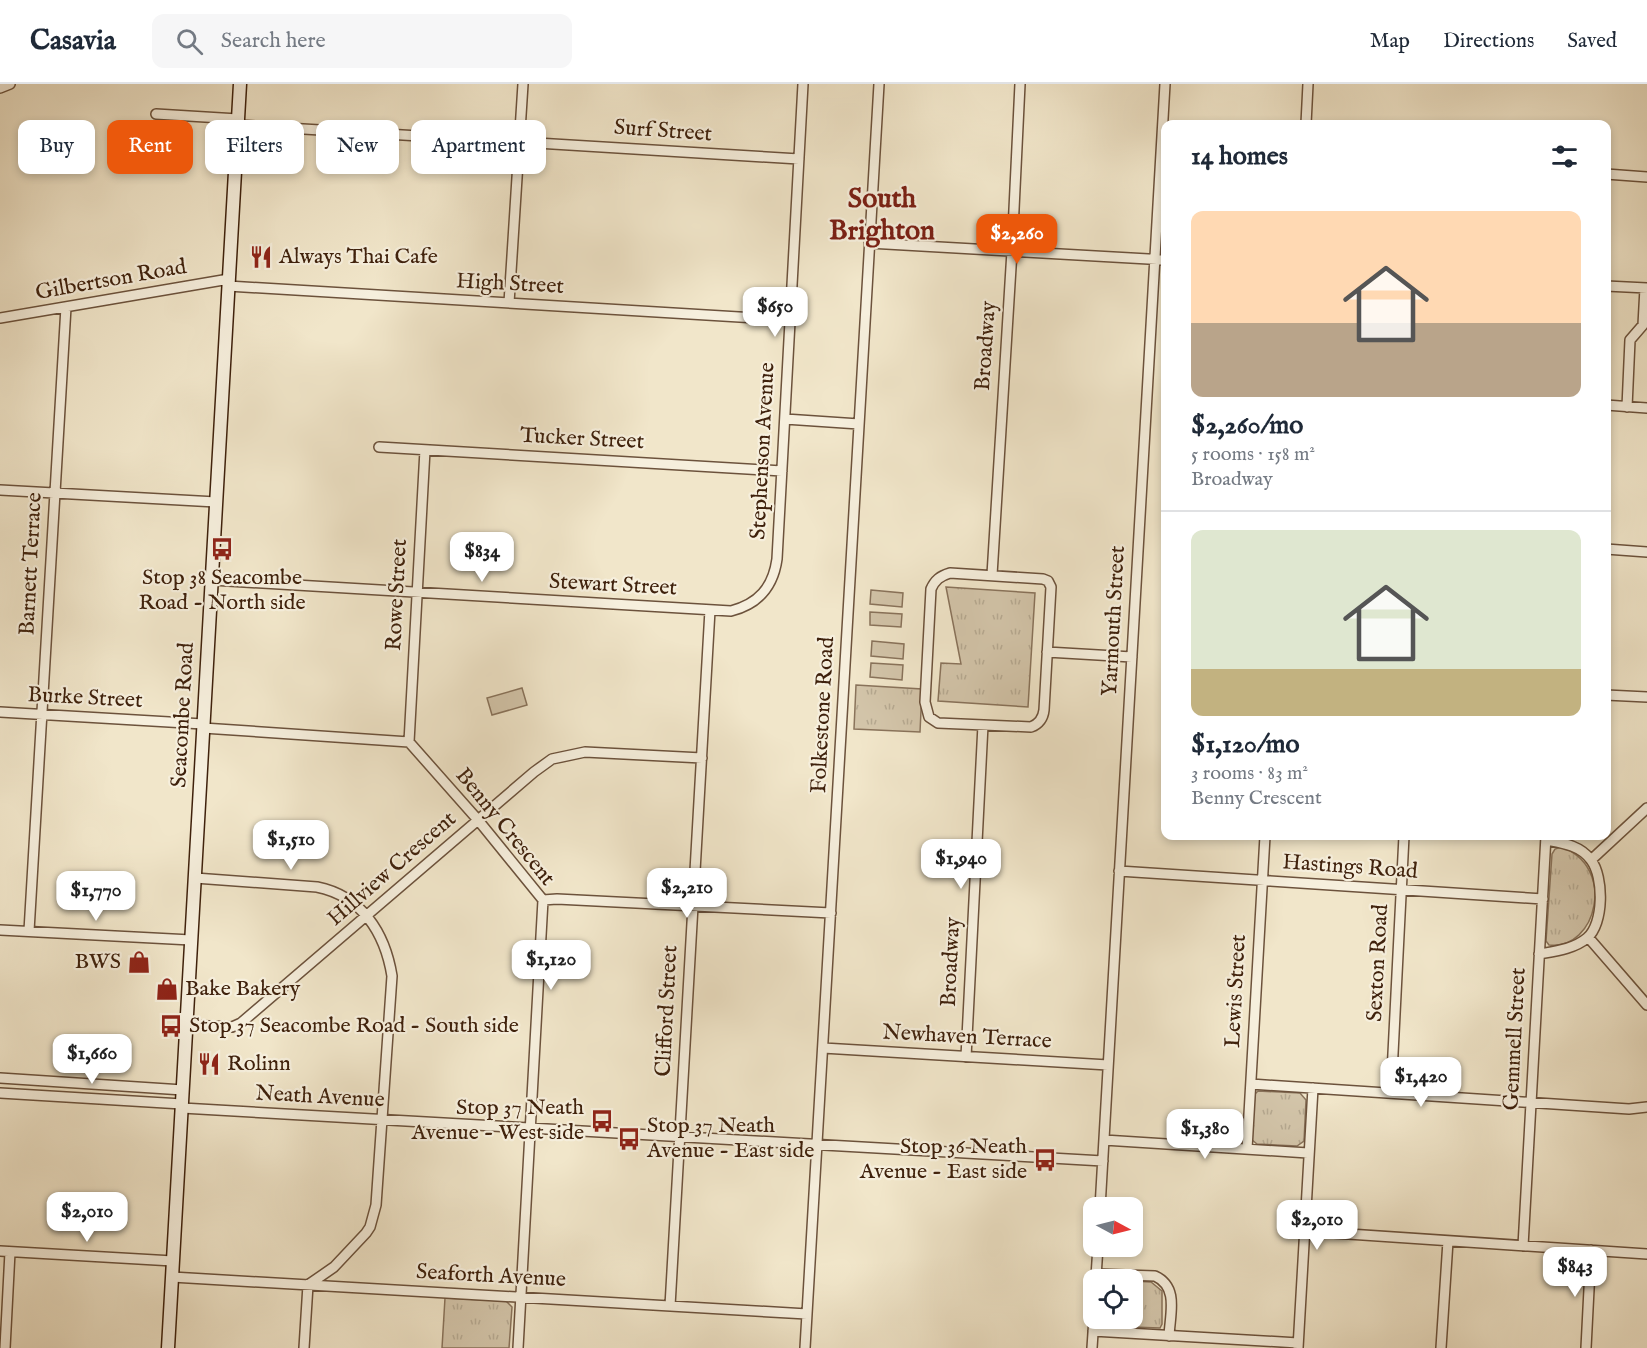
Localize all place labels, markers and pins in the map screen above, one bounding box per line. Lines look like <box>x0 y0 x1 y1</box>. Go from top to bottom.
pin: $2,260 <box>968 214 1066 265</box>
place label: Always Thai Cafe <box>278 243 438 271</box>
restaurant icon: Always Thai Cafe <box>248 244 274 270</box>
pin: $650 <box>739 287 811 338</box>
pin: $834 <box>446 532 518 583</box>
bus stop icon: Stop 38 Seacombe Road - North side <box>209 536 235 562</box>
place label: Stop 38 Seacombe Road - North side <box>138 564 306 617</box>
pin: $1,510 <box>242 820 340 871</box>
pin: $1,940 <box>912 839 1010 890</box>
pin: $2,210 <box>638 868 736 919</box>
pin: $1,770 <box>47 871 145 922</box>
pin: $1,120 <box>502 940 600 991</box>
place label: BWS <box>75 948 121 976</box>
shop icon: BWS <box>126 949 152 975</box>
place label: Bake Bakery <box>185 975 300 1003</box>
shop icon: Bake Bakery <box>154 976 180 1002</box>
place label: Stop 37 Seacombe Road - South side <box>189 1012 519 1040</box>
bus stop icon: Stop 37 Seacombe Road - South side <box>158 1013 184 1039</box>
pin: $1,660 <box>43 1034 141 1085</box>
place label: Rolinn <box>227 1050 291 1078</box>
restaurant icon: Rolinn <box>196 1051 222 1077</box>
pin: $1,420 <box>1372 1057 1470 1108</box>
place label: Stop 37 Neath Avenue - West side <box>411 1094 584 1147</box>
bus stop icon: Stop 37 Neath Avenue - West side <box>589 1108 615 1134</box>
pin: $1,380 <box>1156 1109 1254 1160</box>
place label: Stop 37 Neath Avenue - East side <box>646 1112 814 1165</box>
bus stop icon: Stop 37 Neath Avenue - East side <box>616 1126 642 1152</box>
place label: Stop 36 Neath Avenue - East side <box>859 1133 1027 1186</box>
bus stop icon: Stop 36 Neath Avenue - East side <box>1032 1147 1058 1173</box>
pin: $2,010 <box>38 1192 136 1243</box>
pin: $2,010 <box>1268 1200 1366 1251</box>
pin: $843 <box>1539 1247 1611 1298</box>

